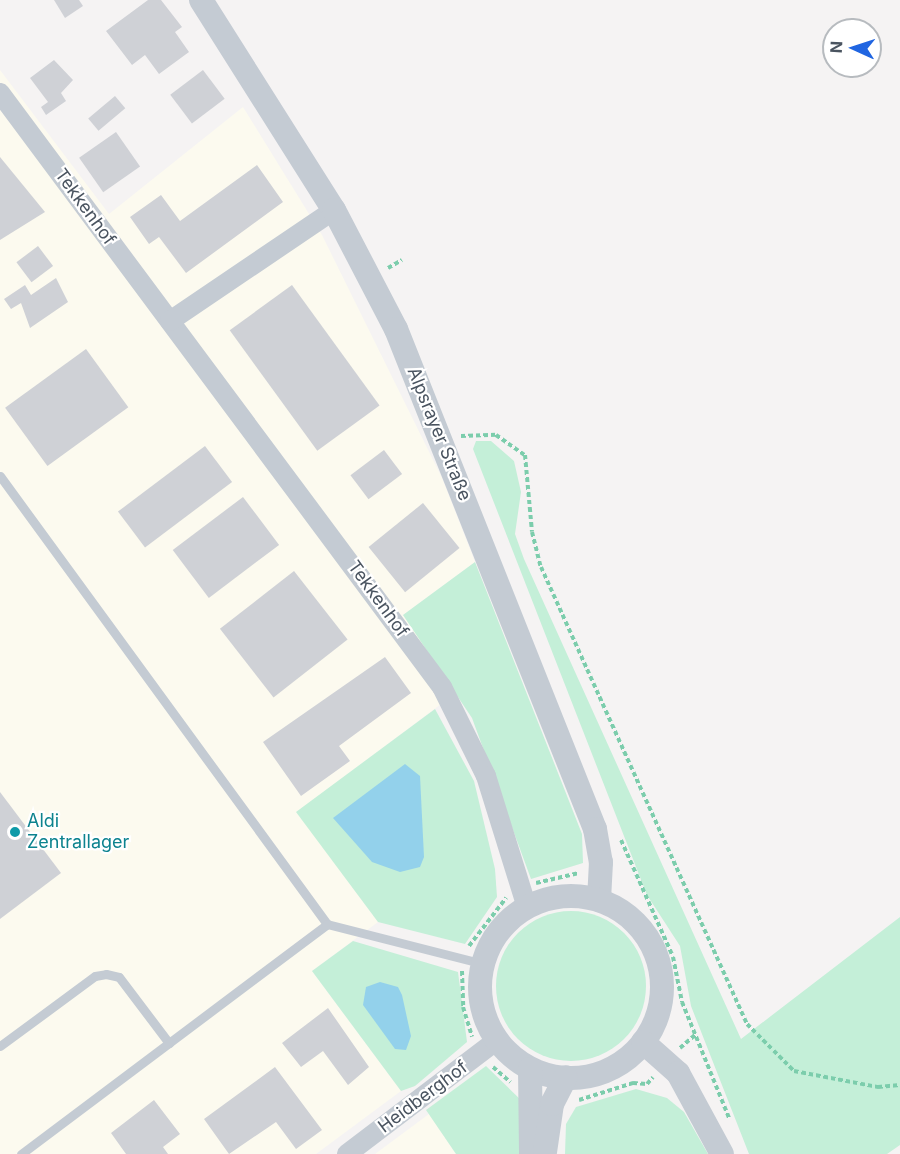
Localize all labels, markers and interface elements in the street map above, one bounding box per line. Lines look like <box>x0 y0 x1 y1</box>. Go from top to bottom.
north arrow <box>822 18 882 78</box>
text: N <box>826 41 846 54</box>
street label: Tekkenhof <box>50 165 120 249</box>
street label: Alpsrayer Straße <box>402 364 476 504</box>
street label: Tekkenhof <box>343 557 413 641</box>
place label: Aldi Zentrallager <box>27 811 129 854</box>
marker: Aldi Zentrallager <box>8 825 22 839</box>
street label: Heidberghof <box>374 1056 472 1138</box>

